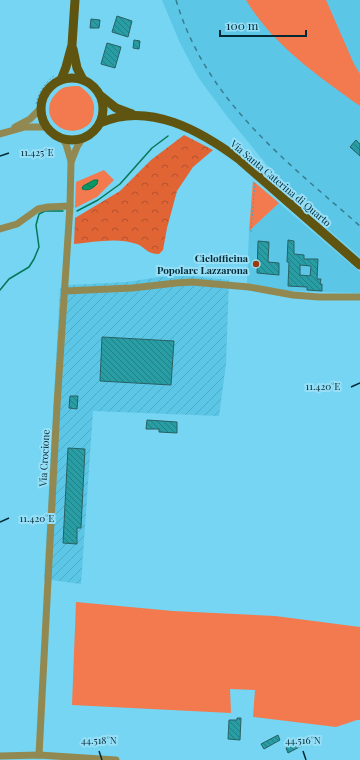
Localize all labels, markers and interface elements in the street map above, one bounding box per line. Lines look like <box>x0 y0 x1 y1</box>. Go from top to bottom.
scale bar <box>220 12 306 38</box>
text: 100 m <box>226 17 259 33</box>
street label: Via Santa Caterina di Quarto <box>227 136 335 230</box>
text: 11.425°E <box>20 145 54 159</box>
place label: Ciclofficina Popolare Lazzarona <box>157 251 249 277</box>
marker: Ciclofficina Popolare Lazzarona <box>251 259 261 269</box>
text: 11.420°E <box>306 379 340 393</box>
street label: Via Crocione <box>35 429 52 488</box>
text: 11.420°E <box>20 511 54 525</box>
text: 44.518°N <box>81 733 117 747</box>
text: 44.516°N <box>285 733 321 747</box>

